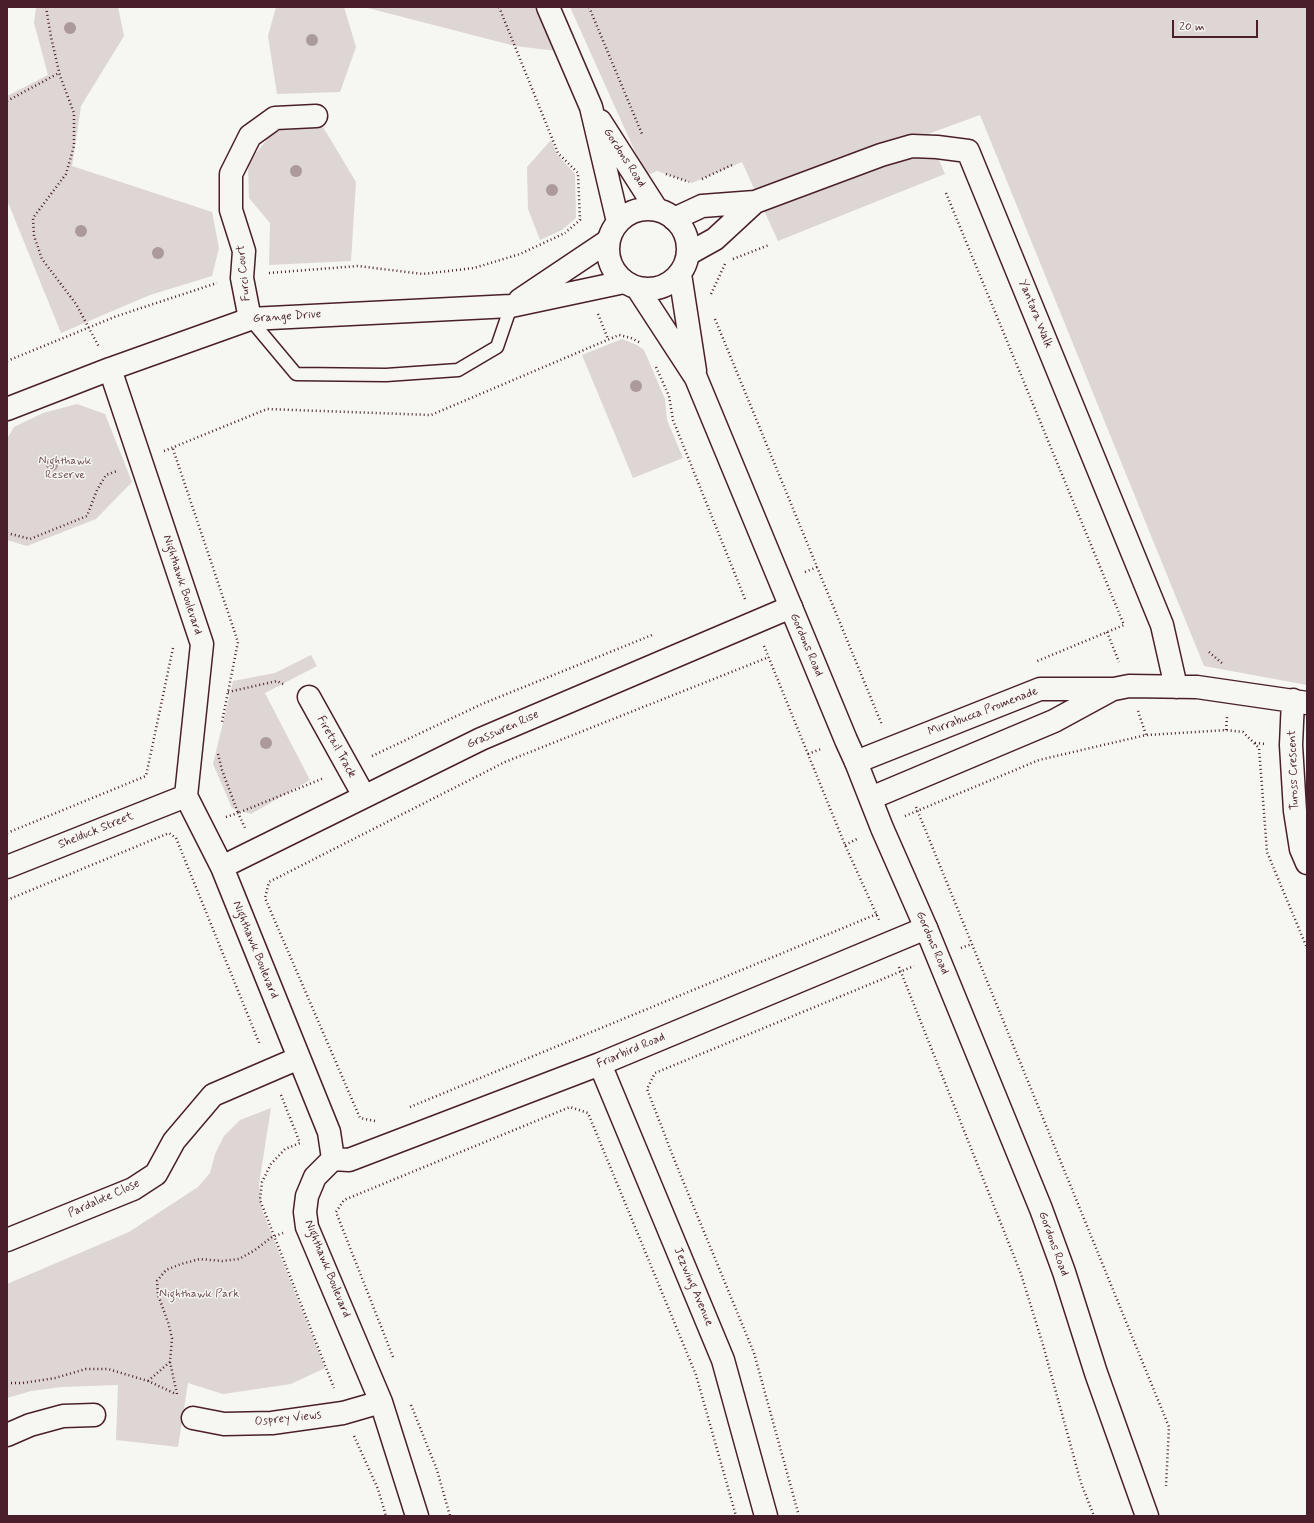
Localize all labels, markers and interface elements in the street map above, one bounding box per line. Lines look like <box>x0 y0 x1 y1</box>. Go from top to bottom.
scale bar <box>1174 12 1260 38</box>
text: 20 m <box>1179 19 1205 35</box>
street label: Gordons Road <box>600 126 648 190</box>
street label: Furci Court <box>234 244 254 302</box>
street label: Yantara Walk <box>1015 277 1055 351</box>
street label: Grange Drive <box>252 307 322 327</box>
park label: Nighthawk Reserve <box>38 454 92 482</box>
street label: Nighthawk Boulevard <box>159 533 205 637</box>
street label: Gordons Road <box>786 611 826 679</box>
street label: Mirrabucca Promenade <box>926 684 1040 740</box>
street label: Grasswren Rise <box>465 708 541 752</box>
street label: Firetail Track <box>313 714 359 780</box>
street label: Tuross Crescent <box>1285 730 1303 810</box>
street label: Shelduck Street <box>56 809 136 853</box>
street label: Nighthawk Boulevard <box>229 899 281 1001</box>
street label: Gordons Road <box>912 909 952 977</box>
street label: Friarbird Road <box>595 1030 667 1072</box>
street label: Pardalote Close <box>66 1177 142 1221</box>
street label: Gordons Road <box>1035 1210 1071 1278</box>
street label: Nighthawk Boulevard <box>301 1218 353 1320</box>
street label: Jezwing Avenue <box>670 1245 716 1329</box>
park label: Nighthawk Park <box>159 1287 239 1301</box>
street label: Osprey Views <box>254 1408 322 1430</box>

